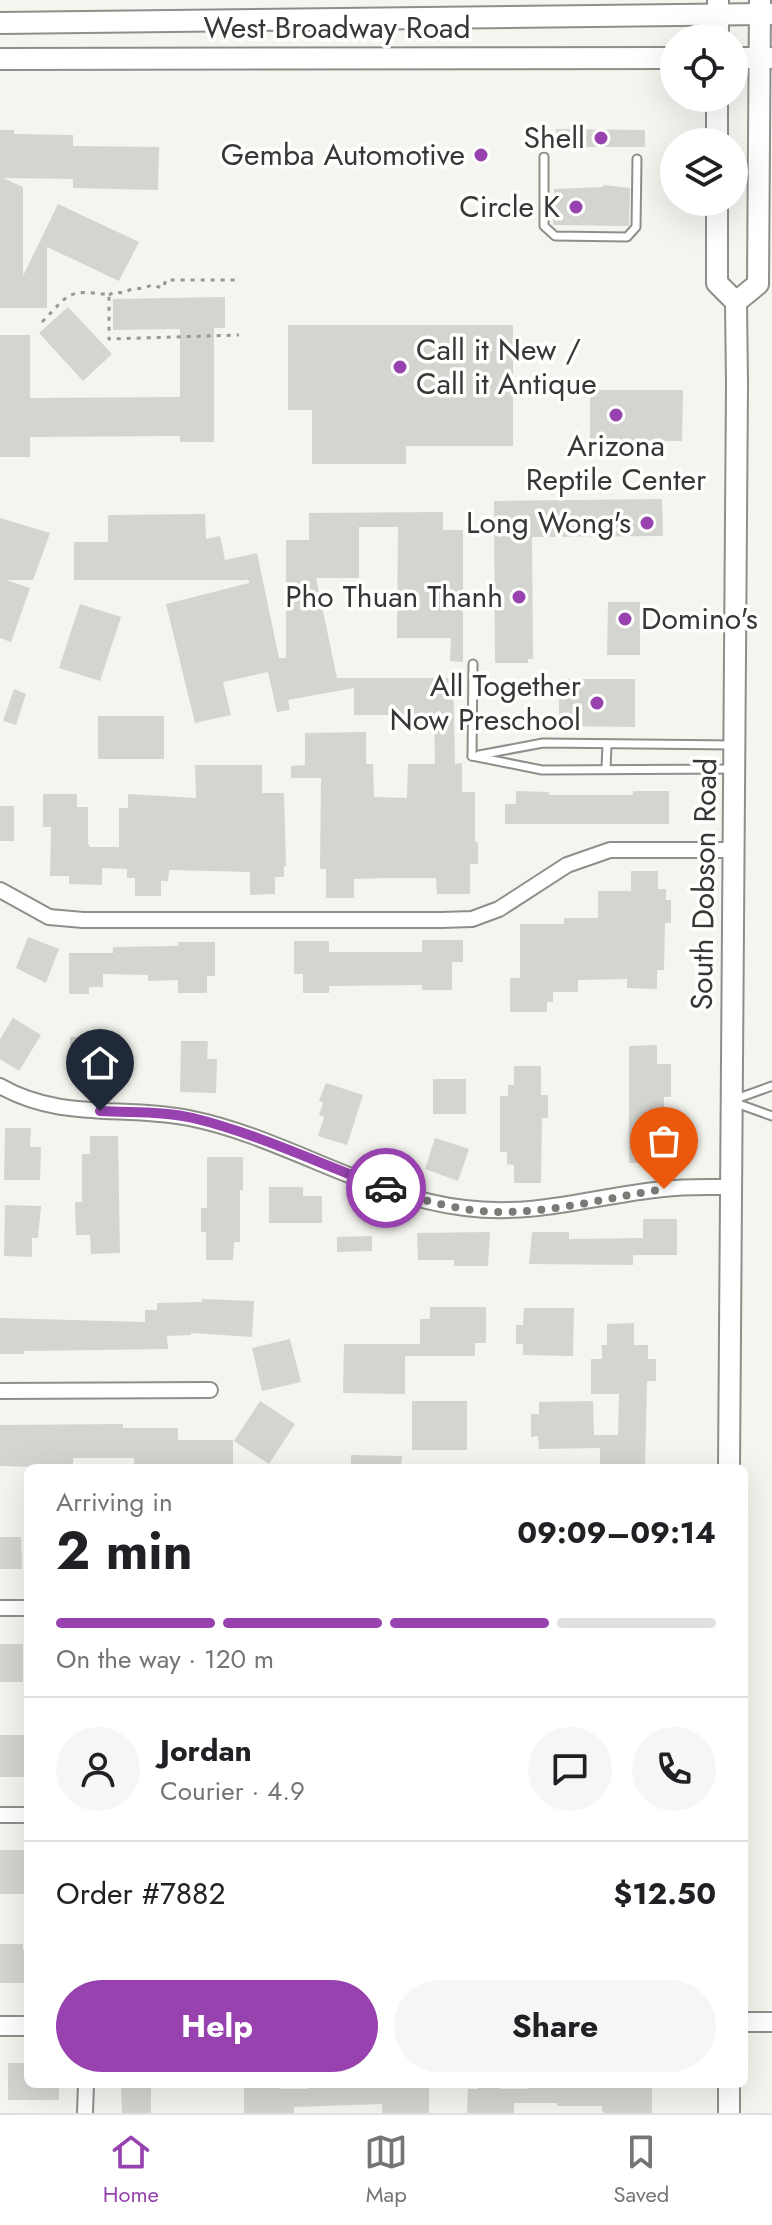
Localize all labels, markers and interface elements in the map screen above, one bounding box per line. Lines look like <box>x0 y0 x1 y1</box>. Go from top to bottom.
street label: West Broadway Road <box>203 6 471 49</box>
map controls <box>660 24 748 216</box>
button: locate <box>660 24 748 112</box>
place label: Shell <box>524 116 585 159</box>
button: layers <box>660 128 748 216</box>
marker: Shell <box>592 129 610 147</box>
place label: Gemba Automotive <box>221 133 465 176</box>
marker: Gemba Automotive <box>472 146 490 164</box>
place label: Circle K <box>459 185 560 228</box>
marker: Circle K <box>567 198 585 216</box>
place label: Call it New / Call it Antique <box>416 328 597 405</box>
marker: Call it New / Call it Antique <box>391 358 409 376</box>
marker: Arizona Reptile Center <box>607 406 625 424</box>
place label: Arizona Reptile Center <box>526 424 707 501</box>
place label: Long Wong's <box>466 501 631 544</box>
marker: Long Wong's <box>638 514 656 532</box>
place label: Pho Thuan Thanh <box>285 575 503 618</box>
marker: Pho Thuan Thanh <box>510 588 528 606</box>
place label: Domino's <box>641 597 758 640</box>
marker: Domino's <box>616 610 634 628</box>
place label: All Together Now Preschool <box>389 664 582 741</box>
marker: All Together Now Preschool <box>588 694 606 712</box>
street label: South Dobson Road <box>680 757 727 1011</box>
pin <box>66 1029 134 1111</box>
icon: home <box>78 1041 122 1085</box>
pin <box>630 1107 698 1189</box>
icon: bag <box>642 1119 686 1163</box>
courier <box>346 1148 426 1228</box>
icon: car <box>364 1166 408 1210</box>
text: Arriving in <box>56 1483 173 1521</box>
text: 09:09–09:14 <box>517 1511 716 1554</box>
text: 2 min <box>56 1513 193 1589</box>
text: On the way · 120 m <box>56 1640 274 1678</box>
button: person <box>56 1727 140 1811</box>
button: chat <box>528 1727 612 1811</box>
button: phone <box>632 1727 716 1811</box>
text: Jordan <box>160 1729 252 1772</box>
text: Courier · 4.9 <box>160 1772 305 1810</box>
text: Order #7882 <box>56 1872 226 1915</box>
text: $12.50 <box>614 1872 716 1915</box>
button: Help <box>56 1980 378 2072</box>
button: Share <box>394 1980 716 2072</box>
tab: Home <box>103 2130 159 2210</box>
tab: Map <box>364 2130 408 2210</box>
tab: Saved <box>614 2130 669 2210</box>

